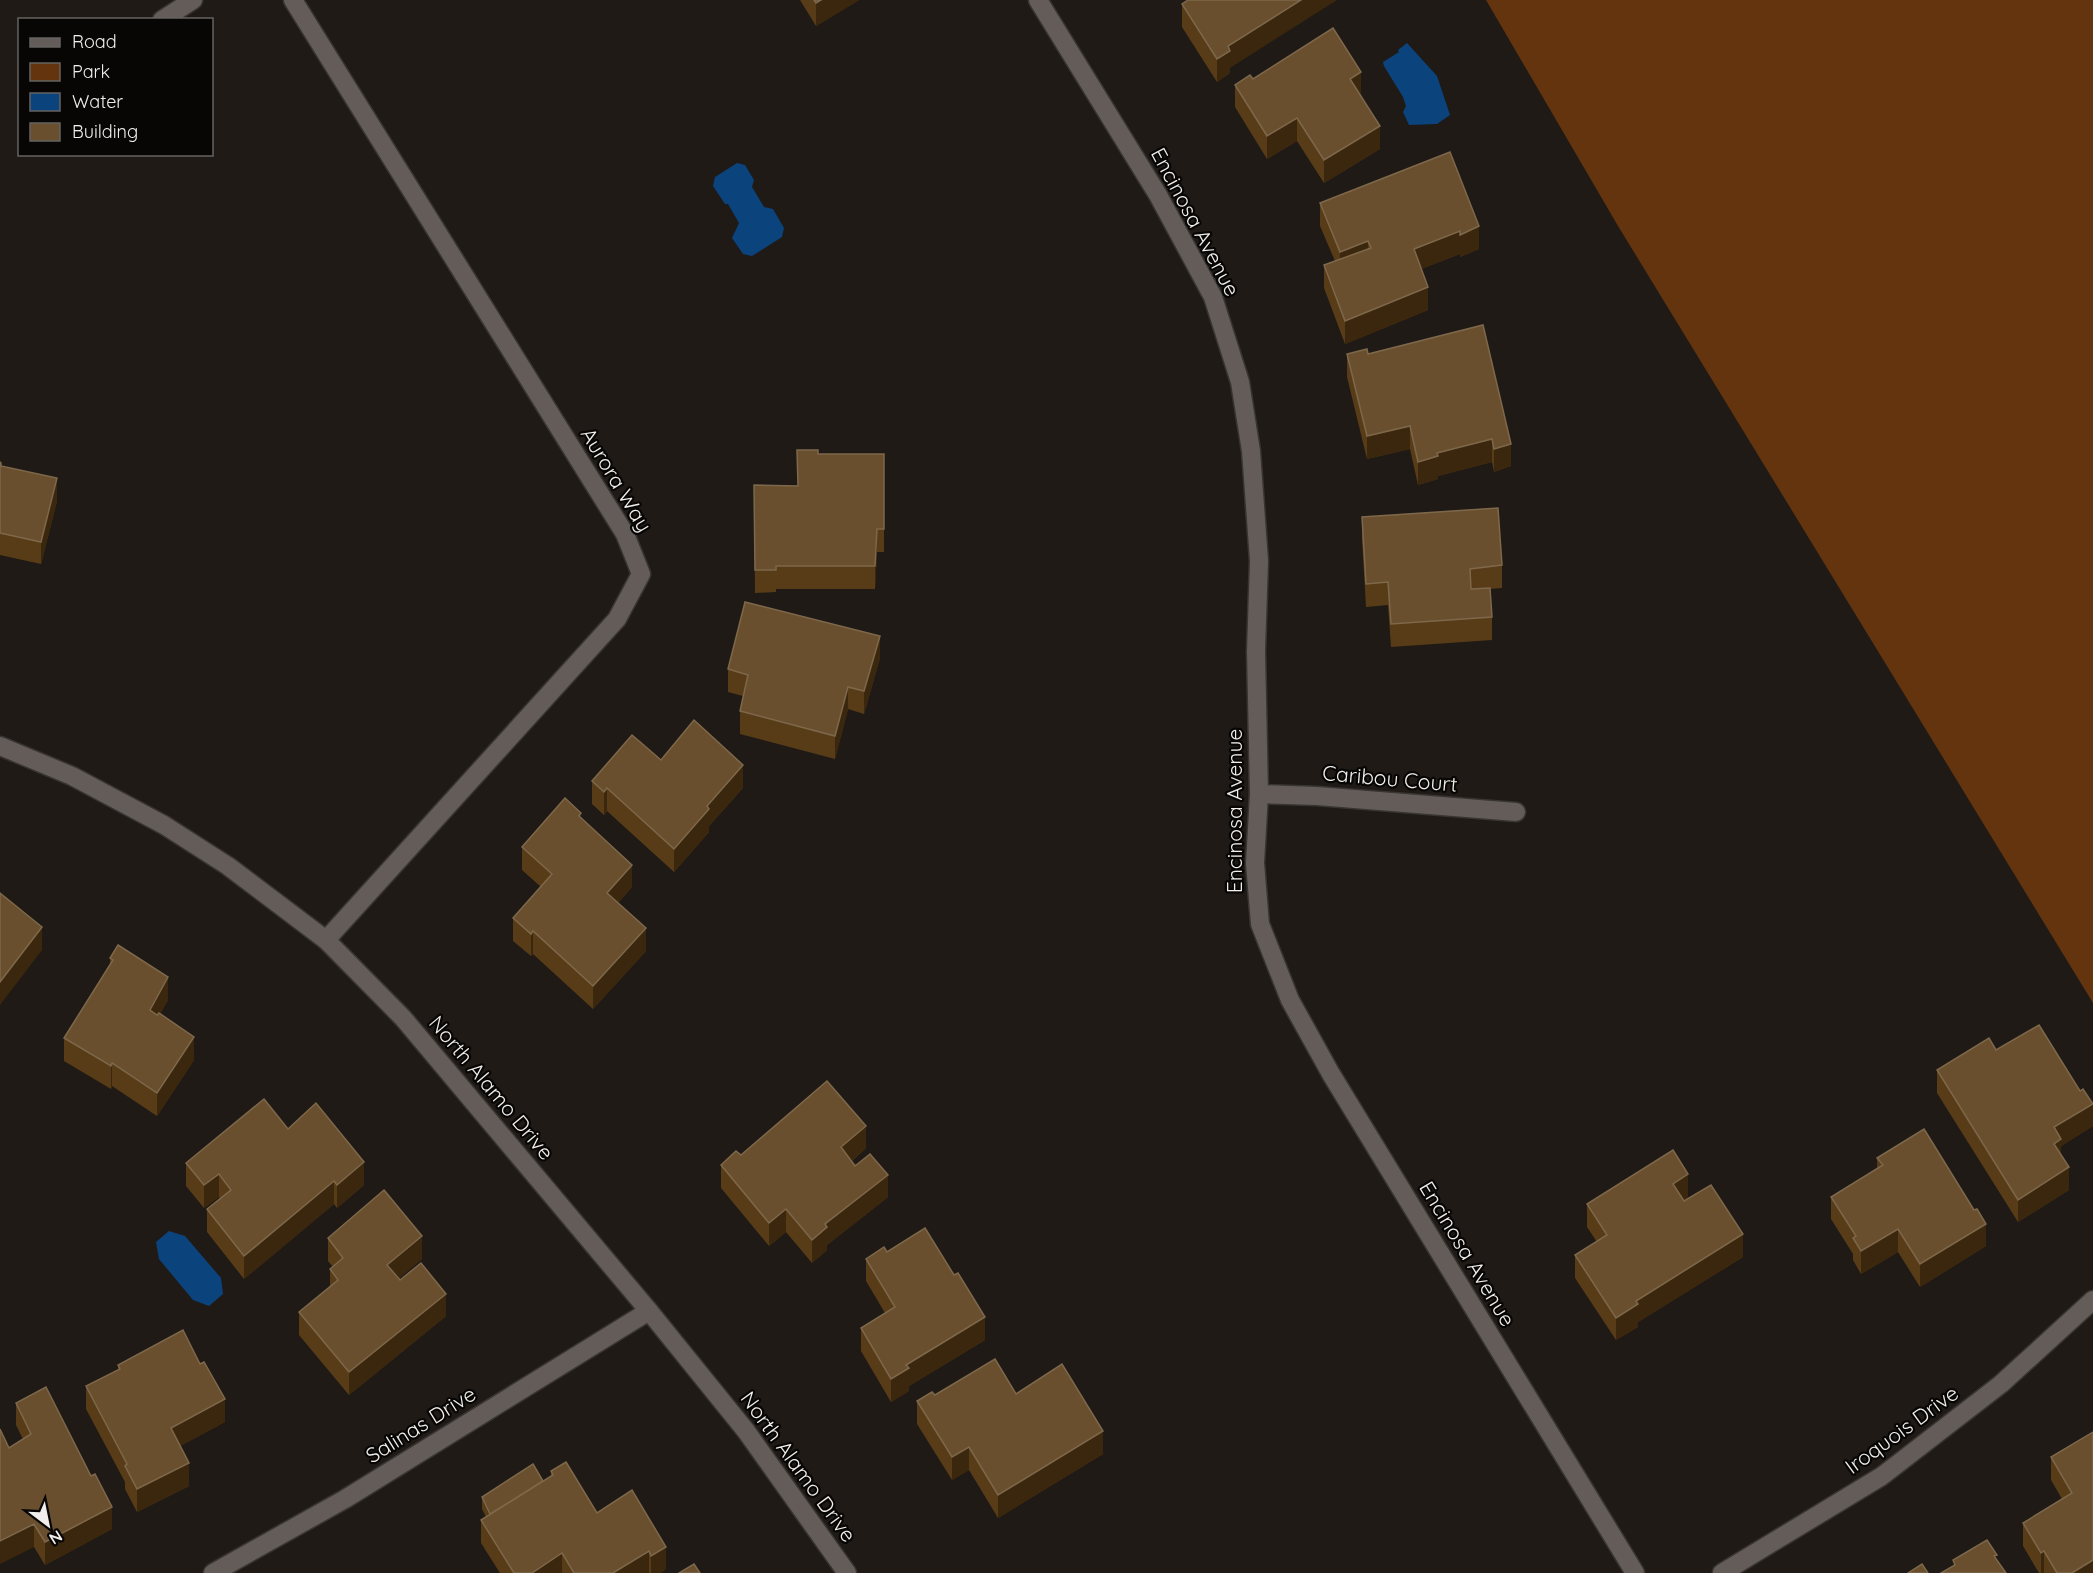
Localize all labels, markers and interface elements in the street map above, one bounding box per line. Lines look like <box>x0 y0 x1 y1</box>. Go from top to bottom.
legend <box>18 18 213 156</box>
text: Road <box>72 30 117 53</box>
text: Park <box>72 60 110 83</box>
text: Water <box>72 90 123 113</box>
text: Building <box>72 120 138 143</box>
street label: Encinosa Avenue <box>1146 143 1246 300</box>
street label: Aurora Way <box>576 423 658 536</box>
street label: Encinosa Avenue <box>1221 729 1247 893</box>
street label: Caribou Court <box>1321 759 1459 797</box>
street label: North Alamo Drive <box>424 1010 560 1165</box>
street label: Encinosa Avenue <box>1414 1176 1521 1331</box>
street label: Iroquois Drive <box>1840 1379 1963 1479</box>
street label: Salinas Drive <box>361 1380 480 1468</box>
street label: North Alamo Drive <box>735 1386 862 1547</box>
north arrow <box>18 1495 78 1555</box>
text: N <box>46 1526 66 1549</box>

